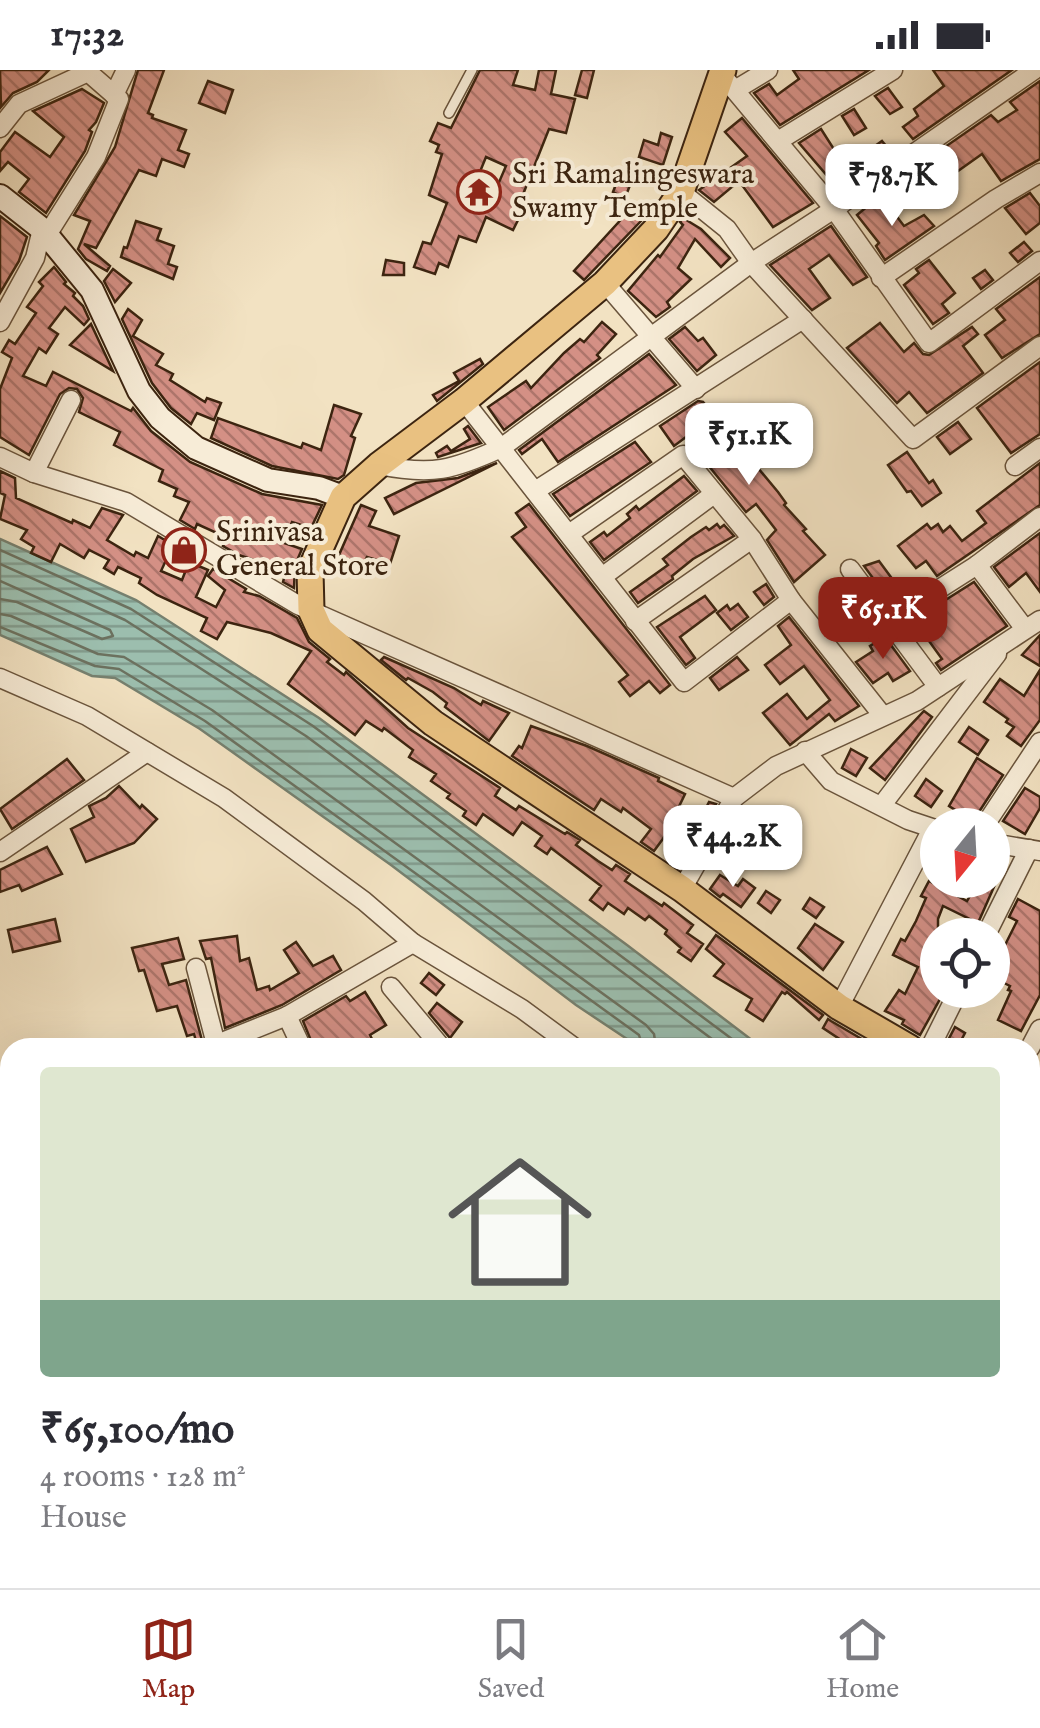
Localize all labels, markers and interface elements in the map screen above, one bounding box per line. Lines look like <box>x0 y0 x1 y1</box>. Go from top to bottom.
text: 17:32 <box>50 11 124 59</box>
pin: ₹78.7K <box>811 144 973 229</box>
place label: Sri Ramalingeswara Swamy Temple <box>512 156 754 228</box>
text: ₹78.7K <box>847 156 937 197</box>
temple icon: Sri Ramalingeswara Swamy Temple <box>456 169 502 215</box>
pin: ₹51.1K <box>668 403 830 488</box>
text: ₹51.1K <box>707 415 791 456</box>
place label: Srinivasa General Store <box>216 514 389 586</box>
shop icon: Srinivasa General Store <box>161 527 207 573</box>
pin: ₹65.1K <box>802 577 964 662</box>
text: ₹65.1K <box>840 589 926 630</box>
pin: ₹44.2K <box>652 805 814 890</box>
north arrow <box>920 808 1010 898</box>
map controls <box>920 808 1010 1008</box>
text: ₹44.2K <box>685 817 781 858</box>
button: locate <box>920 918 1010 1008</box>
icon: home <box>430 1132 610 1312</box>
text: ₹65,100/mo <box>40 1404 234 1457</box>
text: 4 rooms · 128 m² <box>40 1457 246 1498</box>
text: House <box>40 1498 127 1539</box>
tab: Map <box>141 1612 196 1707</box>
tab: Saved <box>478 1612 544 1707</box>
tab: Home <box>826 1612 899 1707</box>

